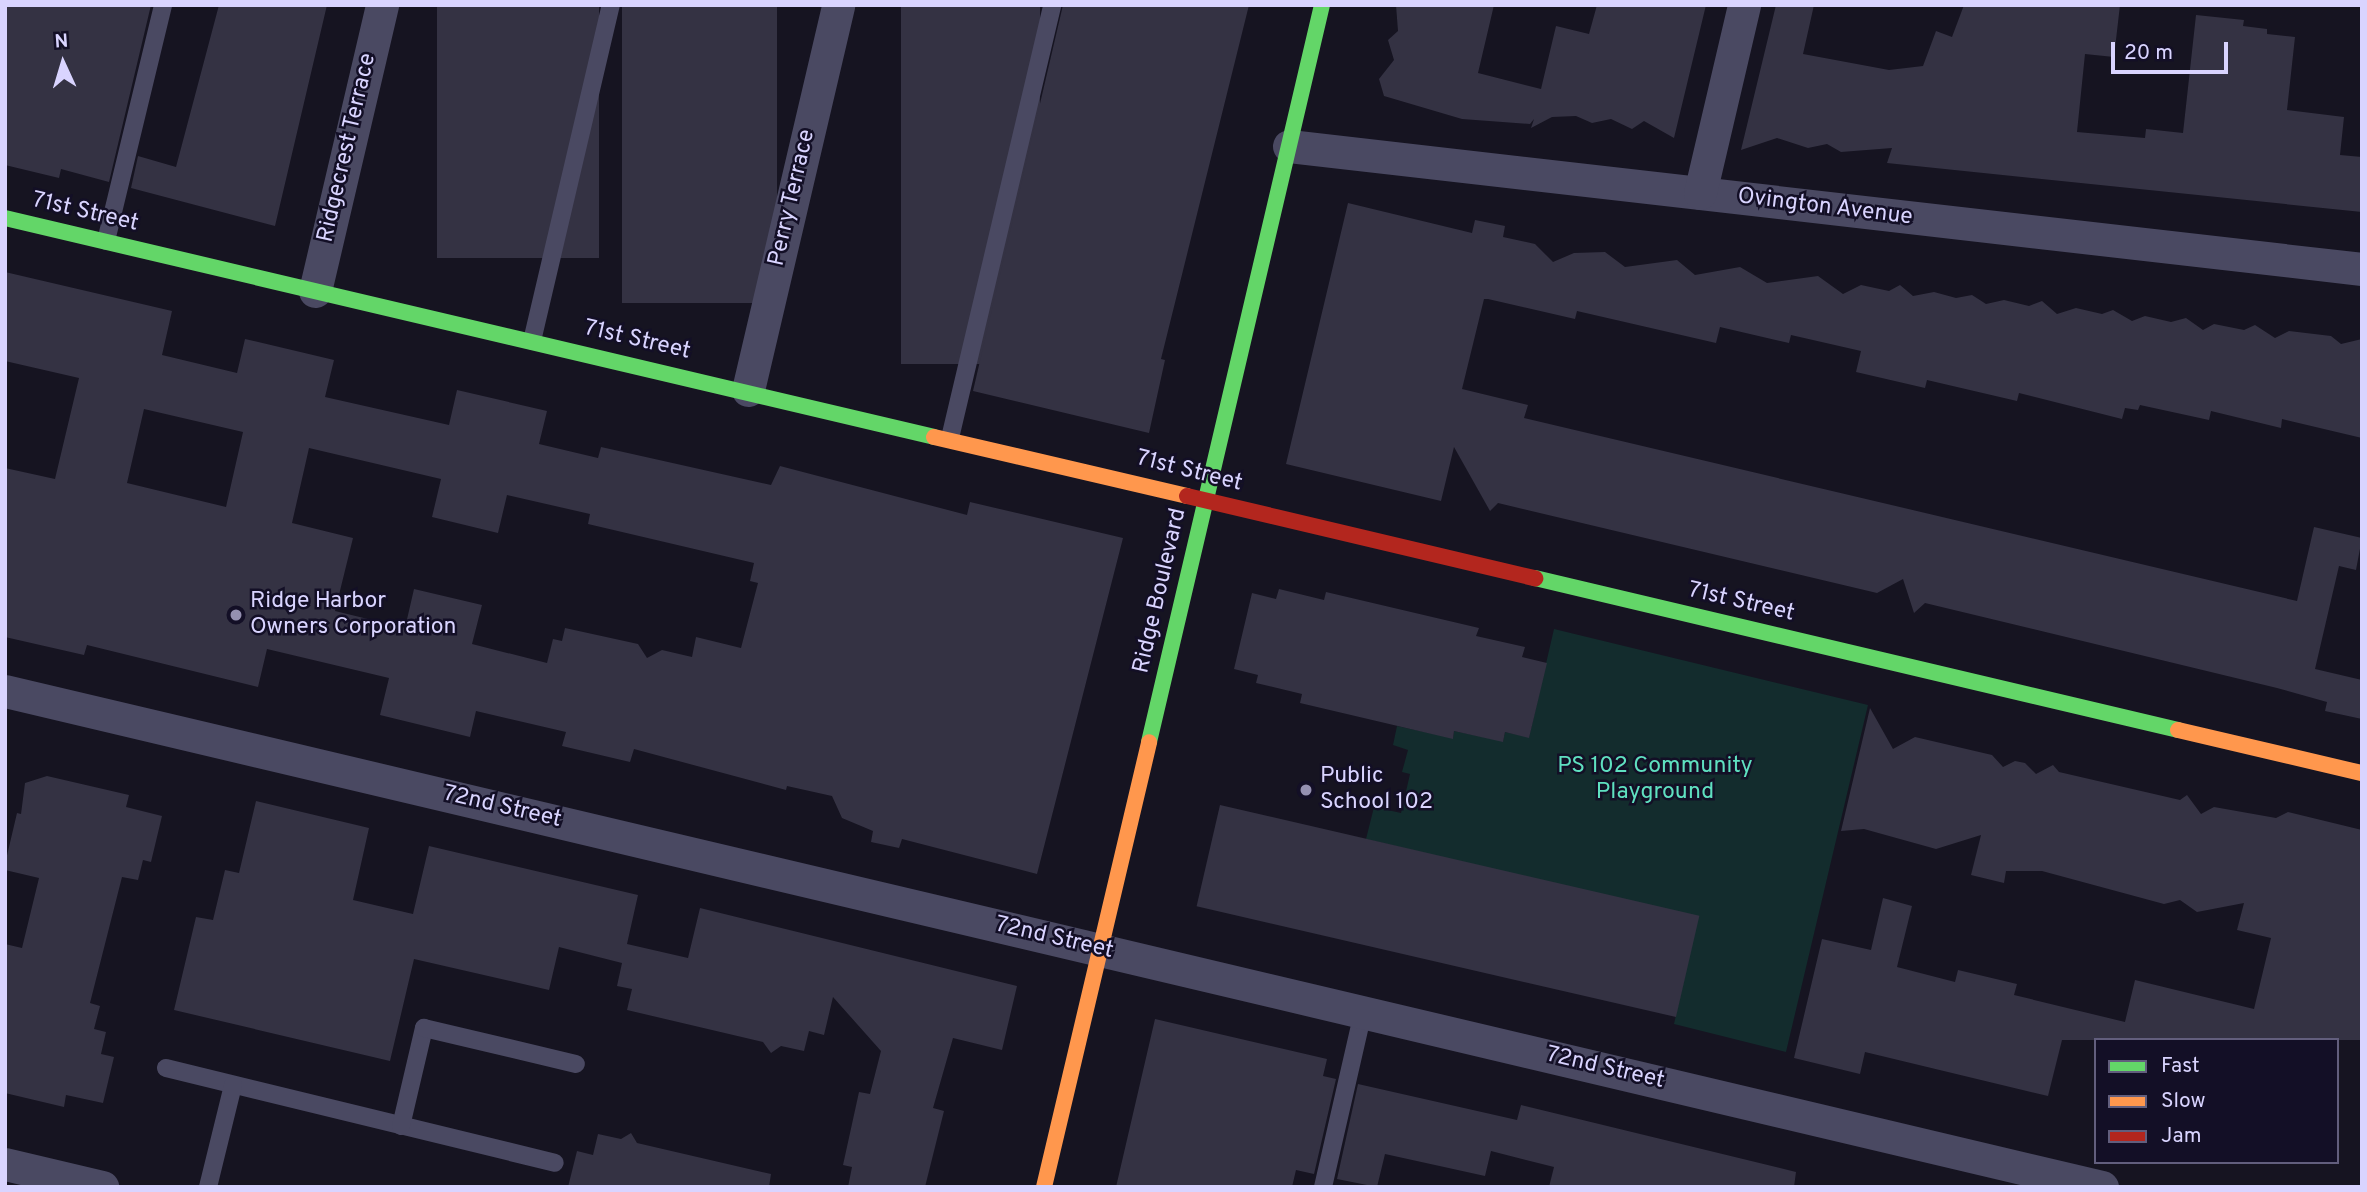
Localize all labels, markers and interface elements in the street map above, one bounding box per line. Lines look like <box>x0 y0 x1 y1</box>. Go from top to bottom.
north arrow <box>28 28 98 98</box>
scale bar <box>2115 28 2232 72</box>
text: N <box>54 30 69 54</box>
text: 20 m <box>2124 40 2173 67</box>
street label: Ridgecrest Terrace <box>313 50 383 246</box>
street label: Perry Terrace <box>764 126 822 270</box>
street label: Ovington Avenue <box>1736 184 1914 232</box>
street label: 71st Street <box>29 187 141 239</box>
street label: 71st Street <box>581 315 693 367</box>
street label: 71st Street <box>1133 445 1245 499</box>
street label: Ridge Boulevard <box>1129 506 1193 676</box>
street label: 71st Street <box>1685 577 1797 629</box>
place label: Ridge Harbor Owners Corporation <box>250 588 456 642</box>
marker: Ridge Harbor Owners Corporation <box>228 607 244 623</box>
park label: PS 102 Community Playground <box>1557 753 1753 807</box>
place label: Public School 102 <box>1320 763 1433 817</box>
street label: 72nd Street <box>440 781 564 835</box>
marker: Public School 102 <box>1298 782 1314 798</box>
street label: 72nd Street <box>992 912 1116 966</box>
legend <box>2094 1038 2339 1164</box>
street label: 72nd Street <box>1543 1042 1667 1096</box>
text: Fast <box>2161 1053 2200 1080</box>
text: Slow <box>2161 1088 2206 1115</box>
text: Jam <box>2161 1123 2202 1150</box>

